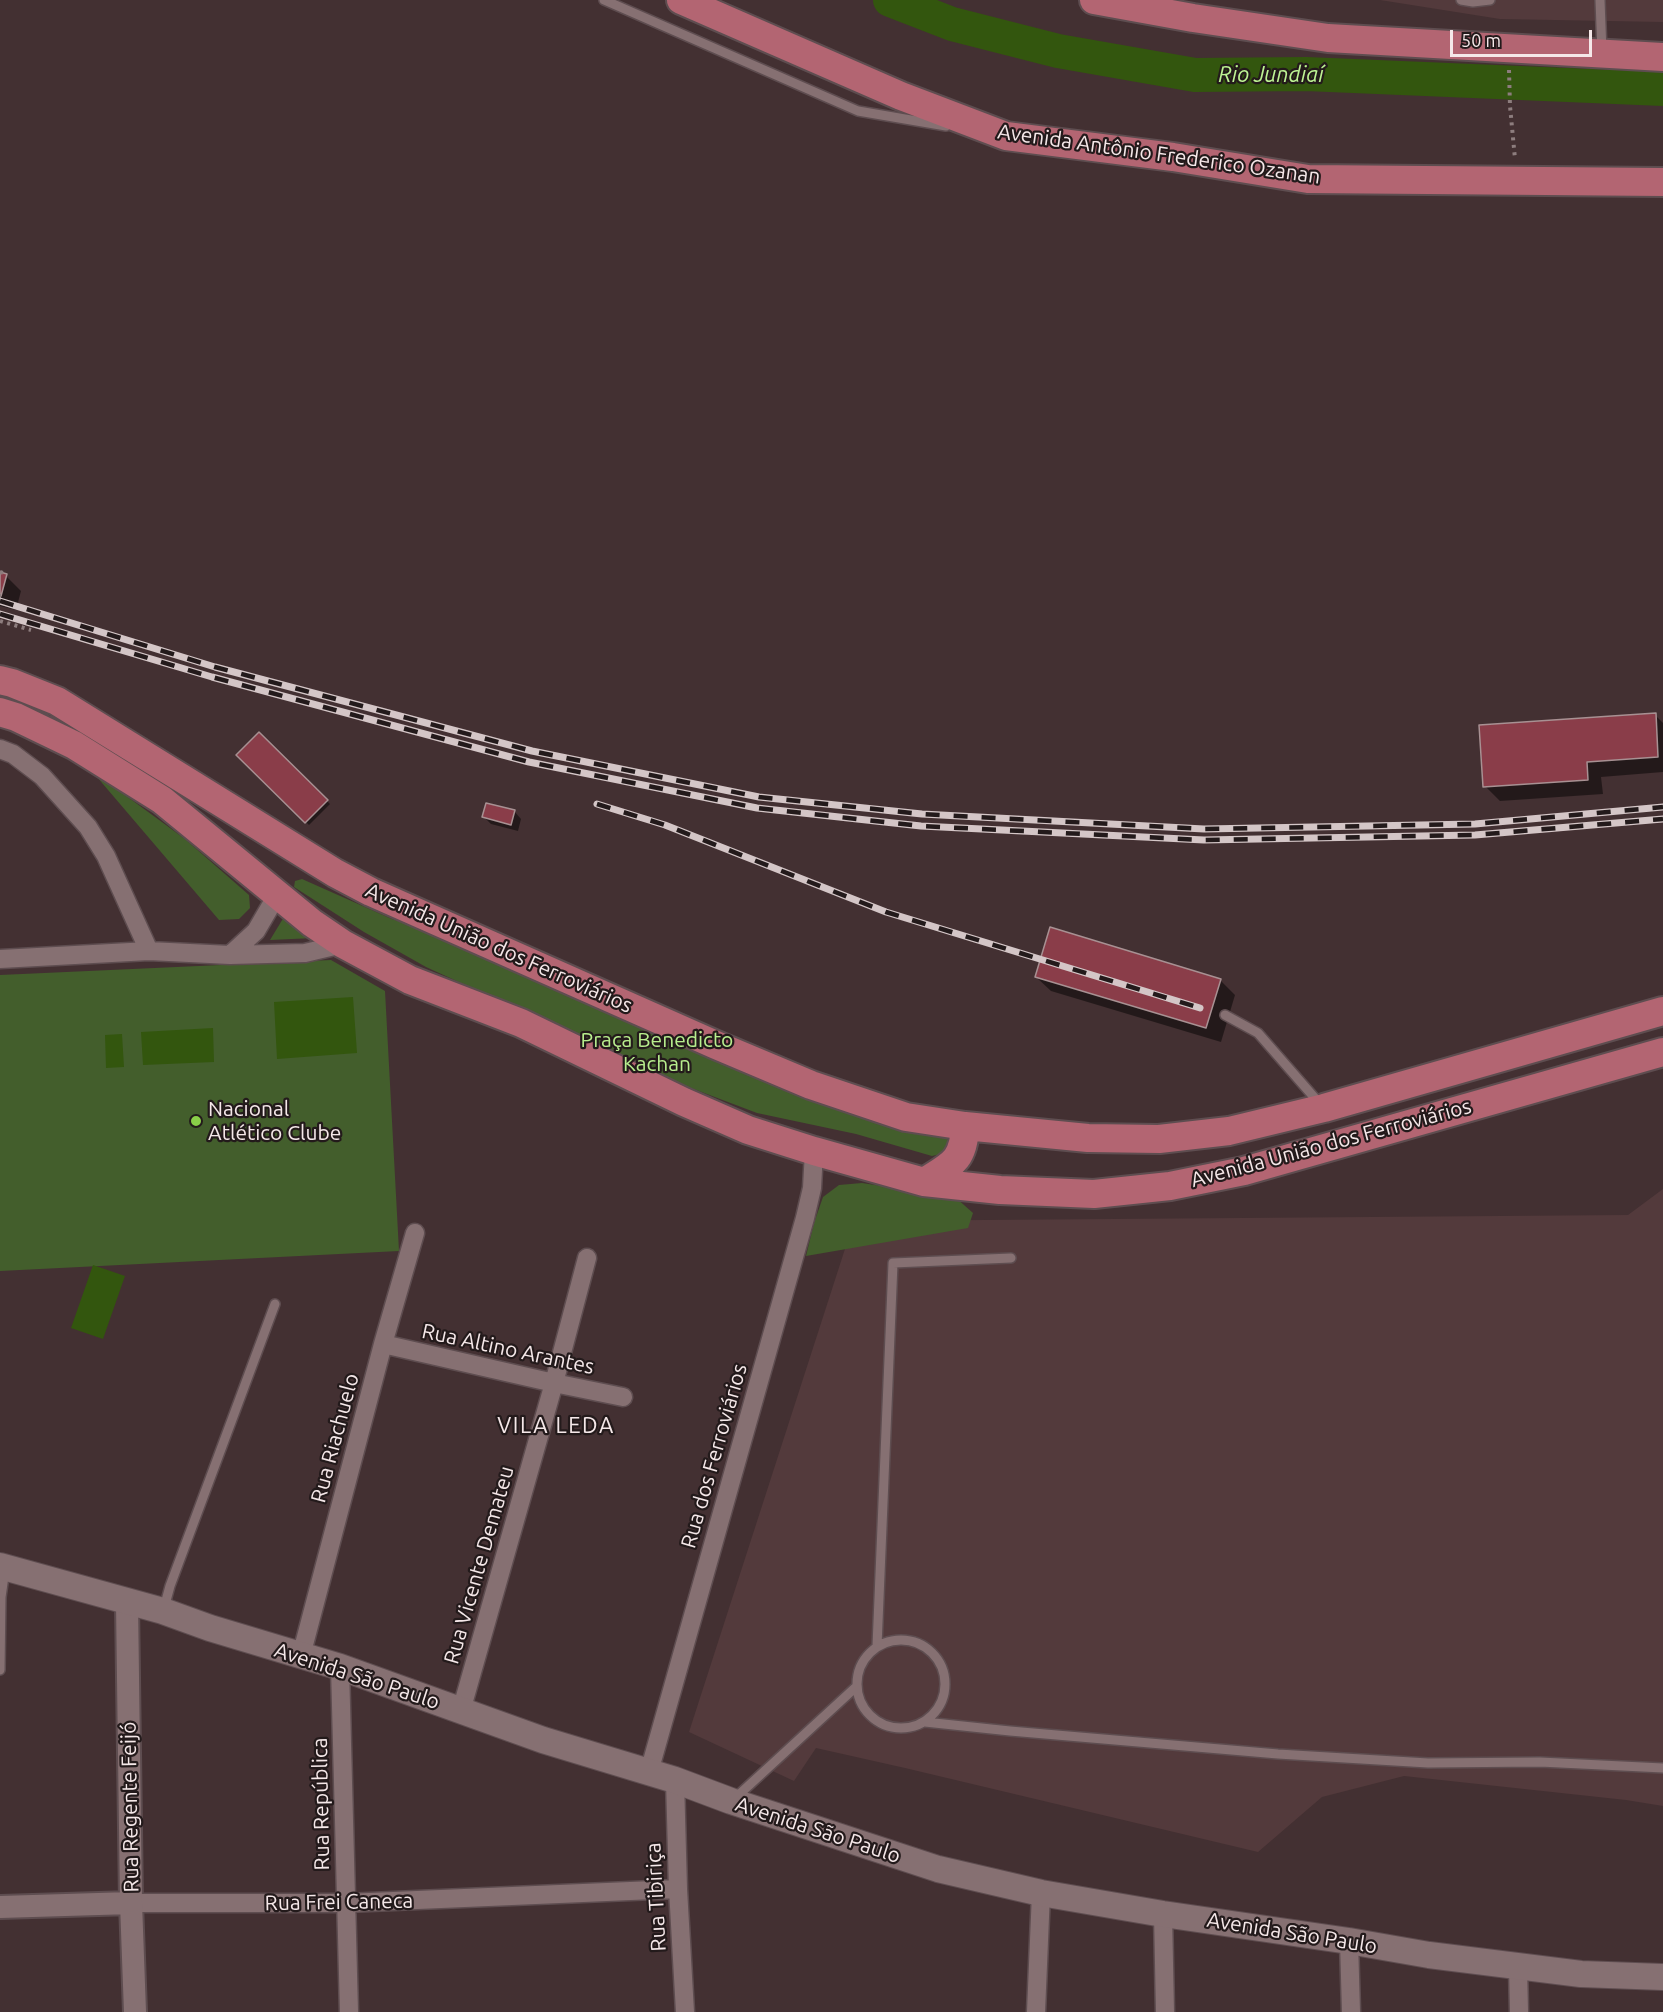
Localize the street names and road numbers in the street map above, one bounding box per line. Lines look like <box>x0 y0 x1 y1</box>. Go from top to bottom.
street label: Avenida Antônio Frederico Ozanan <box>996 119 1322 189</box>
street label: Avenida União dos Ferroviários <box>362 878 636 1018</box>
street label: Avenida União dos Ferroviários <box>1188 1093 1474 1193</box>
street label: Rua Altino Arantes <box>420 1318 596 1380</box>
street label: Rua dos Ferroviários <box>676 1361 752 1551</box>
street label: Rua Riachuelo <box>306 1371 364 1505</box>
street label: Rua Vicente Demateu <box>439 1463 519 1667</box>
street label: Avenida São Paulo <box>271 1637 443 1715</box>
street label: Rua Regente Feijó <box>116 1721 144 1893</box>
street label: Rua República <box>307 1737 335 1871</box>
street label: Avenida São Paulo <box>732 1791 904 1869</box>
street label: Rua Tibiriça <box>641 1842 671 1952</box>
street label: Rua Frei Caneca <box>265 1888 413 1916</box>
street label: Avenida São Paulo <box>1205 1907 1379 1959</box>

